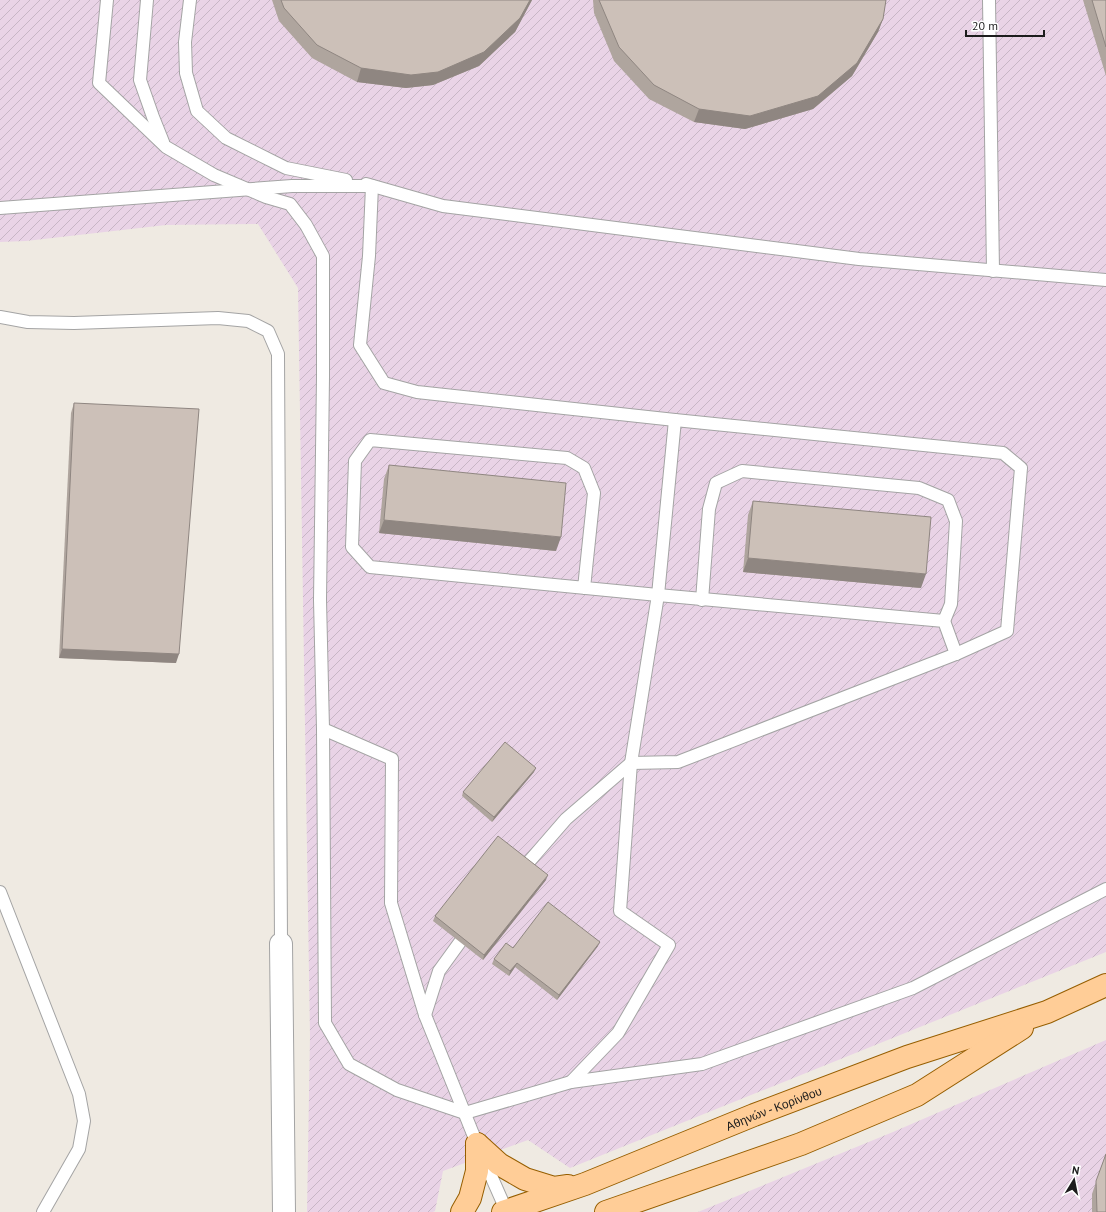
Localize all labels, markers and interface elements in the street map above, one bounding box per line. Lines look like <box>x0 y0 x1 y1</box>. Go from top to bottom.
scale bar <box>966 12 1044 38</box>
text: 20 m <box>972 18 998 33</box>
street label: Αθηνών - Κορίνθου <box>723 1083 824 1133</box>
north arrow <box>1054 1160 1094 1200</box>
text: N <box>1071 1163 1081 1178</box>

